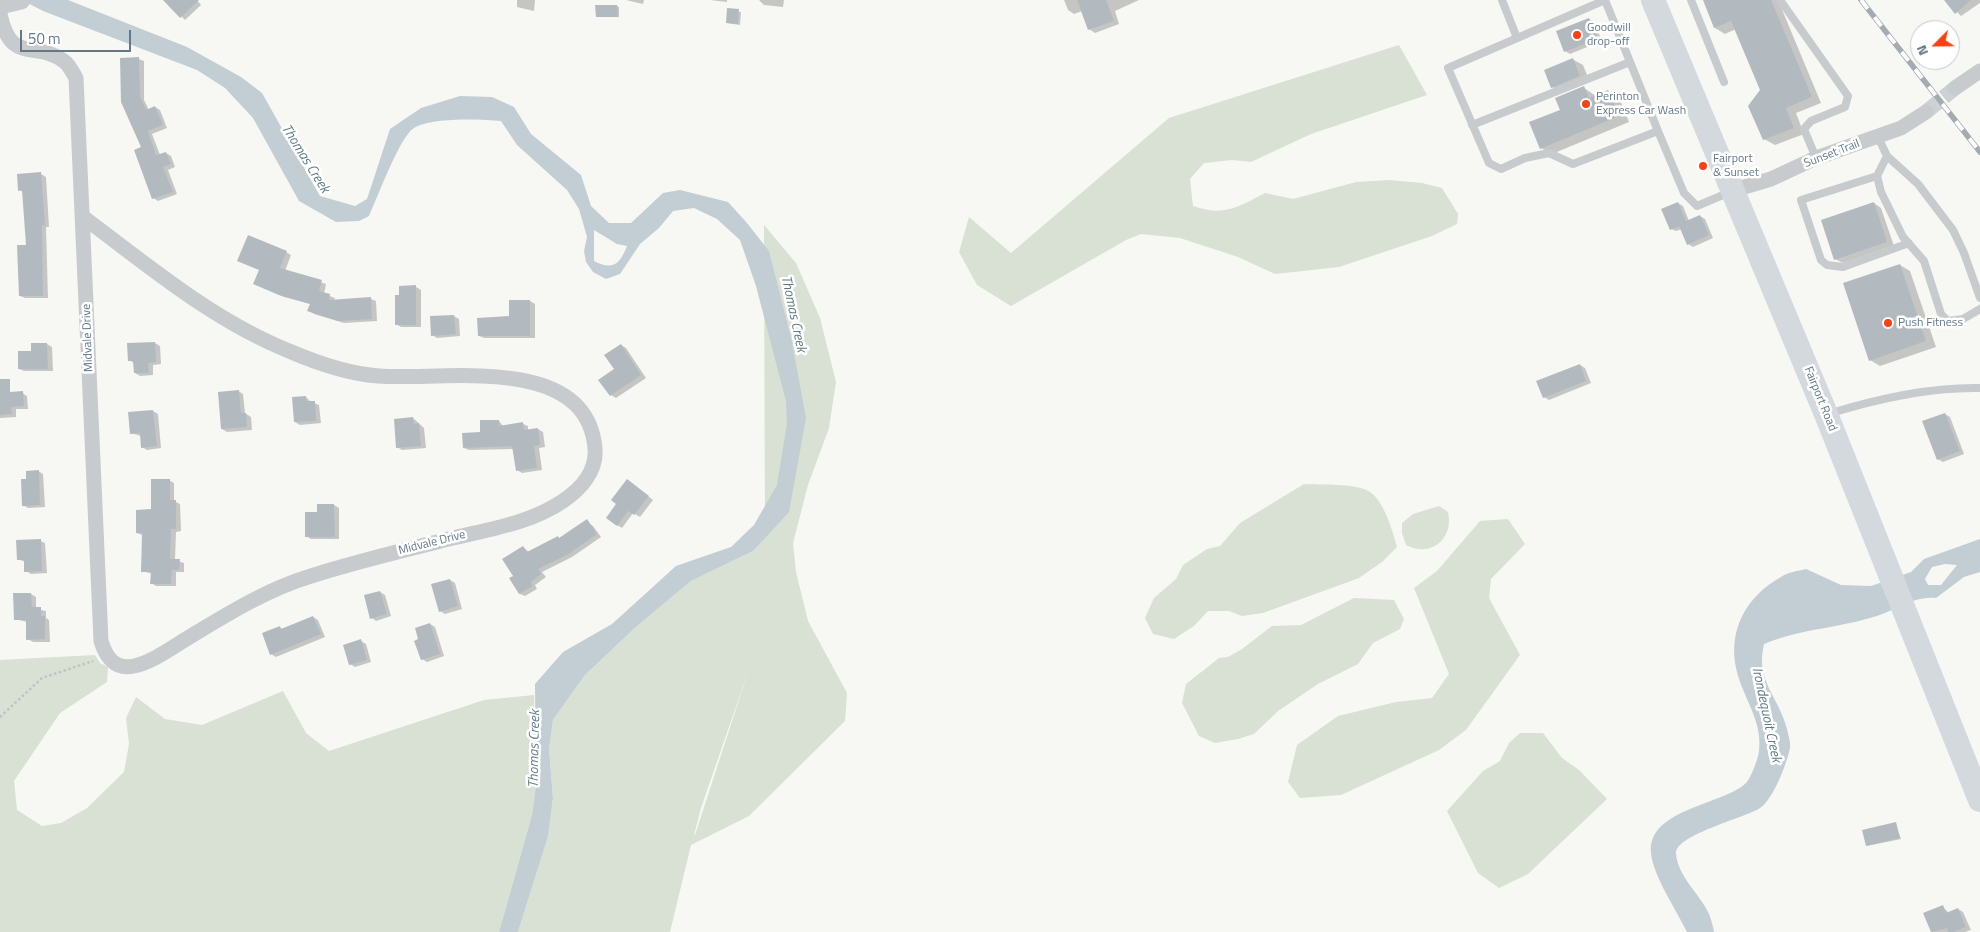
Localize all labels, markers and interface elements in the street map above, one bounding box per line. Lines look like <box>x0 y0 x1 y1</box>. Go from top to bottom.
scale bar <box>22 20 134 52</box>
north arrow <box>1910 20 1960 70</box>
place label: Goodwill drop-off <box>1587 21 1631 49</box>
text: 50 m <box>28 27 61 50</box>
marker: Goodwill drop-off <box>1571 29 1583 41</box>
text: N <box>1910 42 1933 59</box>
place label: Perinton Express Car Wash <box>1596 90 1686 118</box>
marker: Perinton Express Car Wash <box>1580 98 1592 110</box>
water label: Thomas Creek <box>277 122 333 196</box>
street label: Sunset Trail <box>1802 137 1862 171</box>
place label: Fairport & Sunset <box>1713 152 1759 180</box>
marker: Fairport & Sunset <box>1697 160 1709 172</box>
water label: Thomas Creek <box>777 274 809 354</box>
street label: Midvale Drive <box>80 304 96 372</box>
place label: Push Fitness <box>1898 316 1963 330</box>
marker: Push Fitness <box>1882 317 1894 329</box>
street label: Fairport Road <box>1801 365 1839 433</box>
street label: Midvale Drive <box>397 528 467 558</box>
water label: Irondequoit Creek <box>1748 666 1784 764</box>
water label: Thomas Creek <box>526 710 544 788</box>

